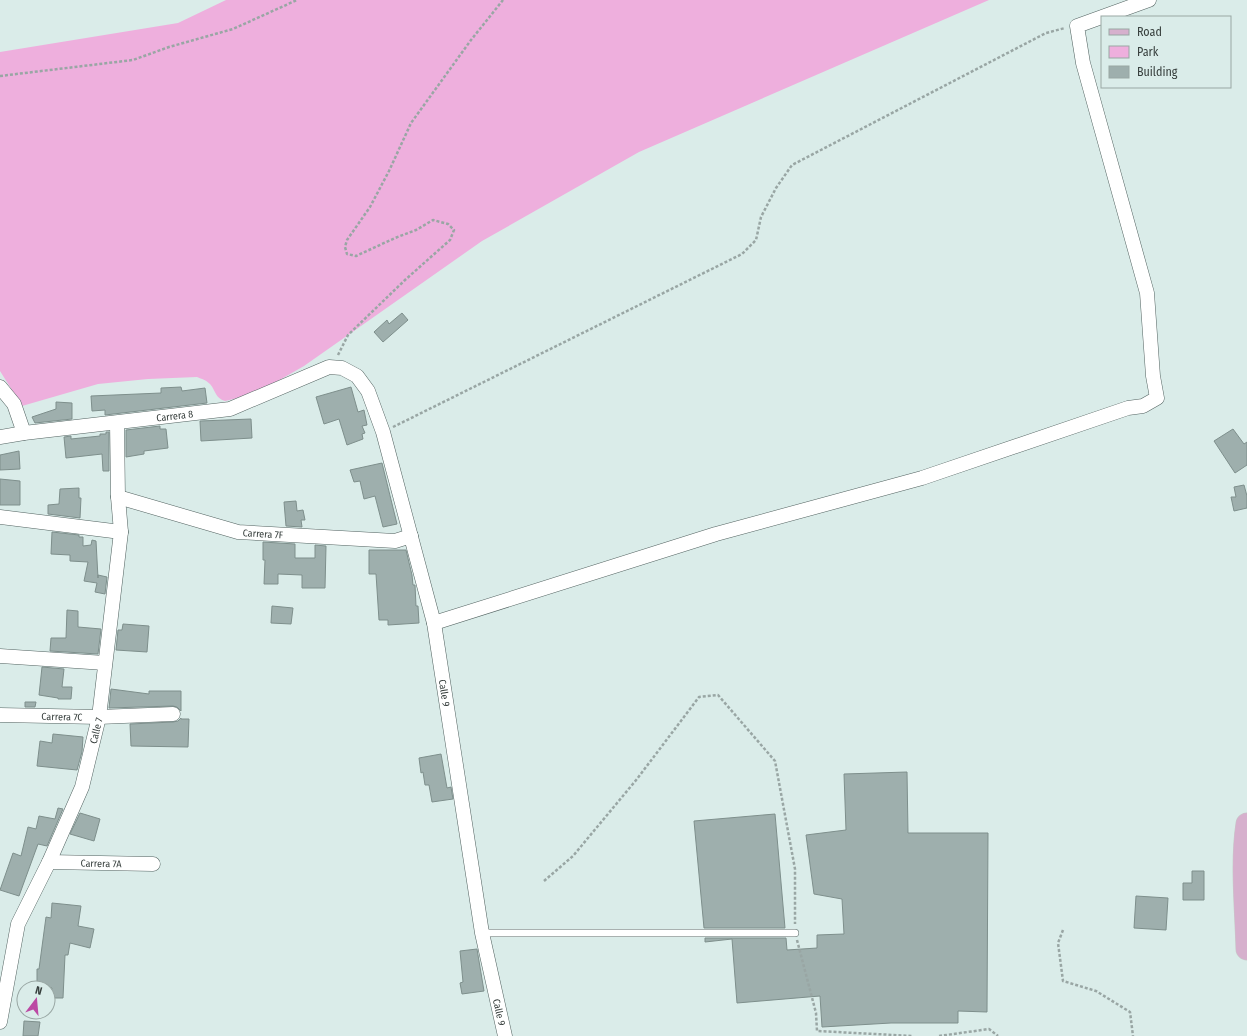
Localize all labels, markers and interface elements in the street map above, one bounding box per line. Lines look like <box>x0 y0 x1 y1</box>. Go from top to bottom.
legend <box>1101 16 1231 88</box>
text: Road <box>1137 25 1162 39</box>
text: Park <box>1137 45 1159 59</box>
text: Building <box>1137 65 1178 79</box>
street label: Carrera 8 <box>156 408 194 425</box>
street label: Carrera 7F <box>242 527 284 542</box>
street label: Calle 9 <box>436 679 452 708</box>
street label: Carrera 7C <box>41 711 83 724</box>
street label: Calle 7 <box>88 717 106 745</box>
street label: Carrera 7A <box>80 858 122 870</box>
north arrow <box>16 980 56 1020</box>
text: N <box>34 984 44 998</box>
street label: Calle 9 <box>490 998 508 1027</box>

